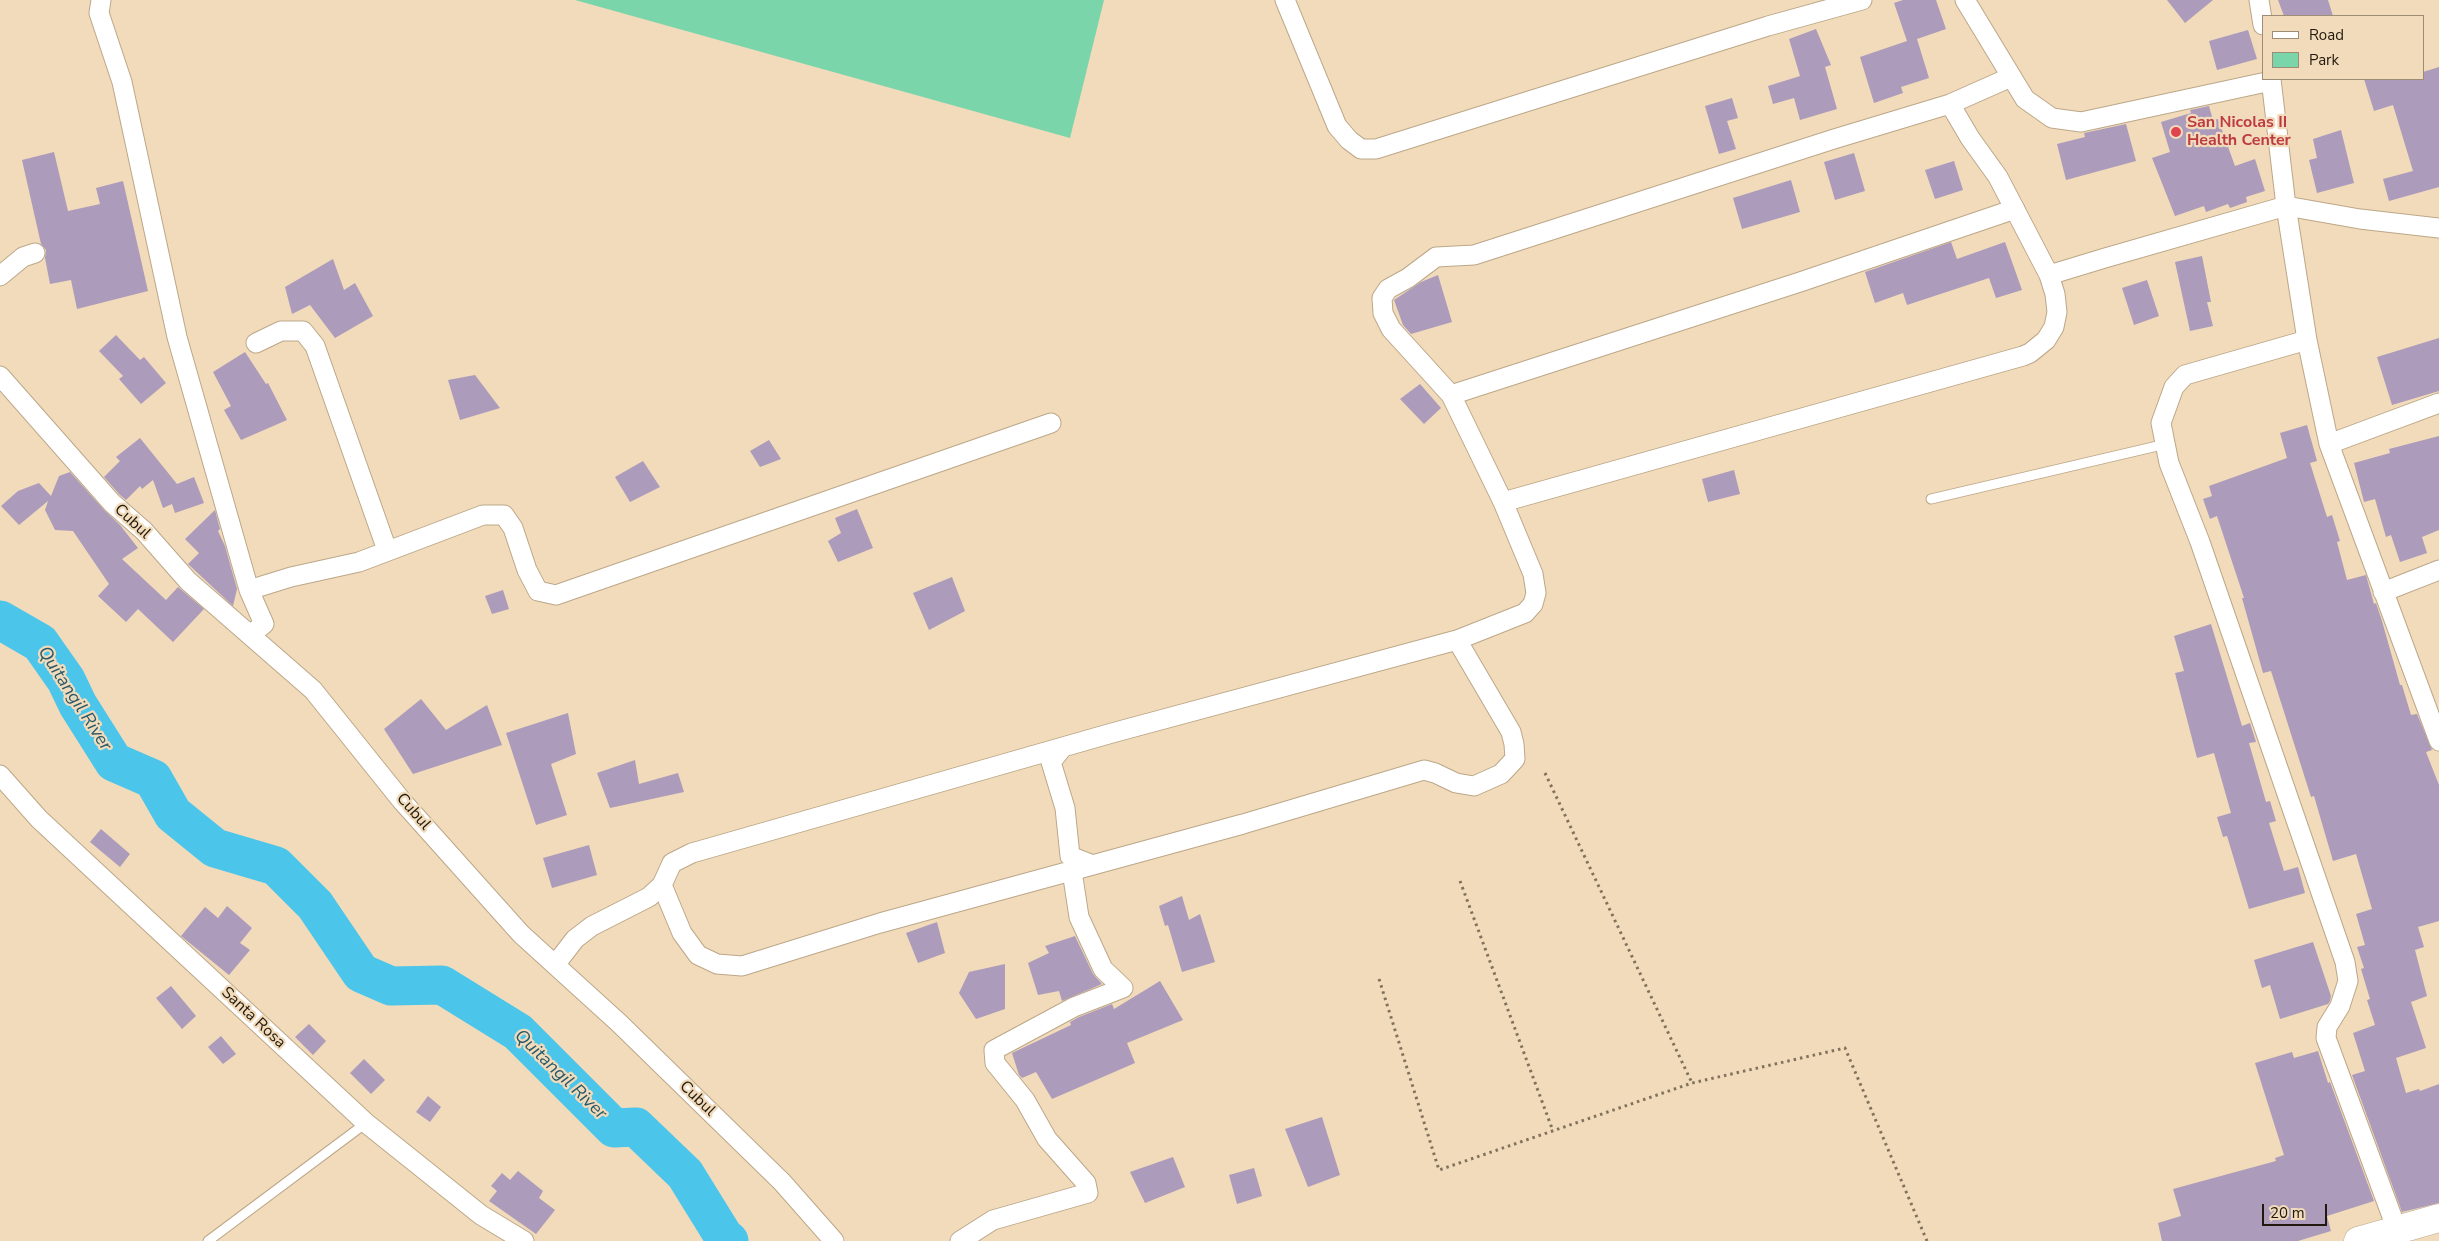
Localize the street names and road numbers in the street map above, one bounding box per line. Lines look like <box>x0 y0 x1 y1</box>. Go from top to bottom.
street label: Cubul <box>110 500 154 544</box>
street label: Cubul <box>392 790 434 834</box>
street label: Santa Rosa <box>217 983 289 1053</box>
street label: Cubul <box>675 1077 719 1121</box>

